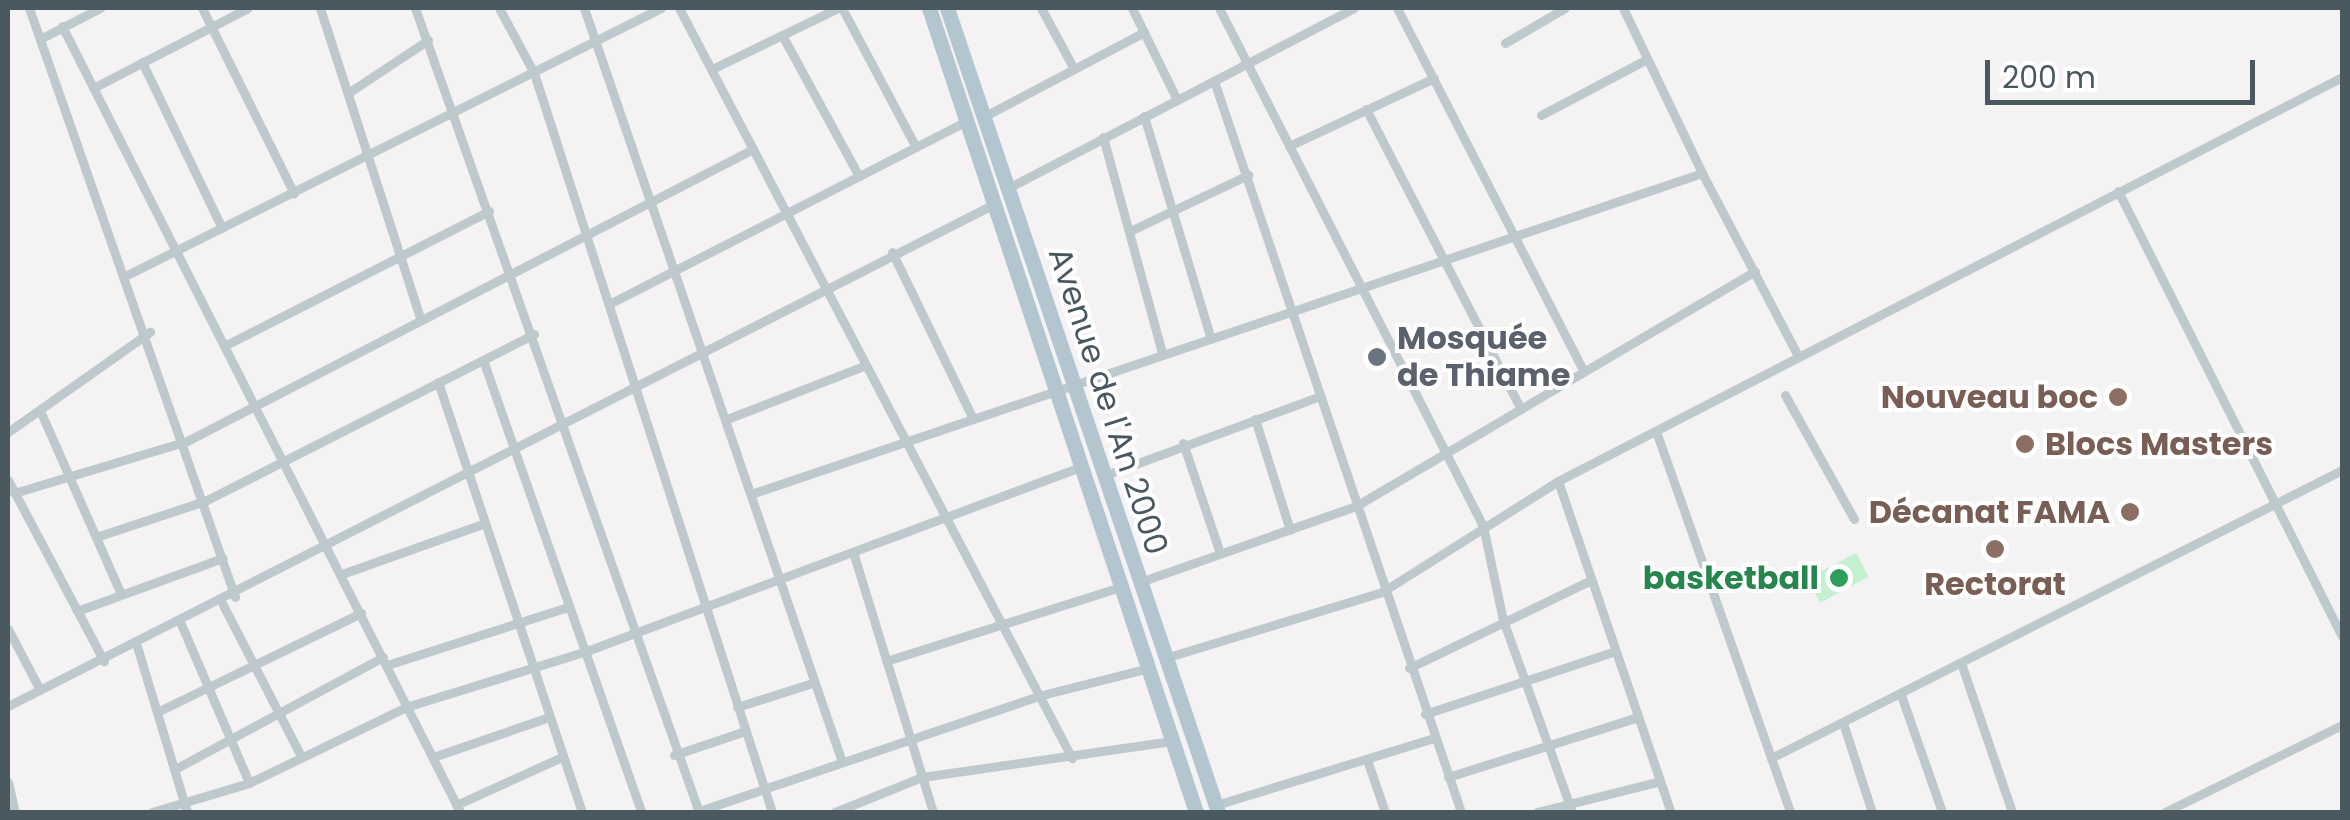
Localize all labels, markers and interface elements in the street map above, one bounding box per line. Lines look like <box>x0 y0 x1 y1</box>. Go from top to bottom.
scale bar <box>1990 40 2260 102</box>
text: 200 m <box>2002 56 2096 99</box>
street label: Avenue de l'An 2000 <box>1040 242 1176 560</box>
place label: Mosquée de Thiame <box>1397 320 1570 395</box>
marker: Mosquée de Thiame <box>1366 346 1388 368</box>
place label: Nouveau boc <box>1881 378 2098 416</box>
marker: Nouveau boc <box>2107 386 2129 408</box>
place label: Blocs Masters <box>2045 425 2273 463</box>
marker: Blocs Masters <box>2014 433 2036 455</box>
place label: Décanat FAMA <box>1869 493 2110 531</box>
marker: Décanat FAMA <box>2119 501 2141 523</box>
marker: Rectorat <box>1984 538 2006 560</box>
place label: basketball <box>1643 559 1819 597</box>
place label: Rectorat <box>1924 565 2066 603</box>
marker: basketball <box>1828 567 1850 589</box>

